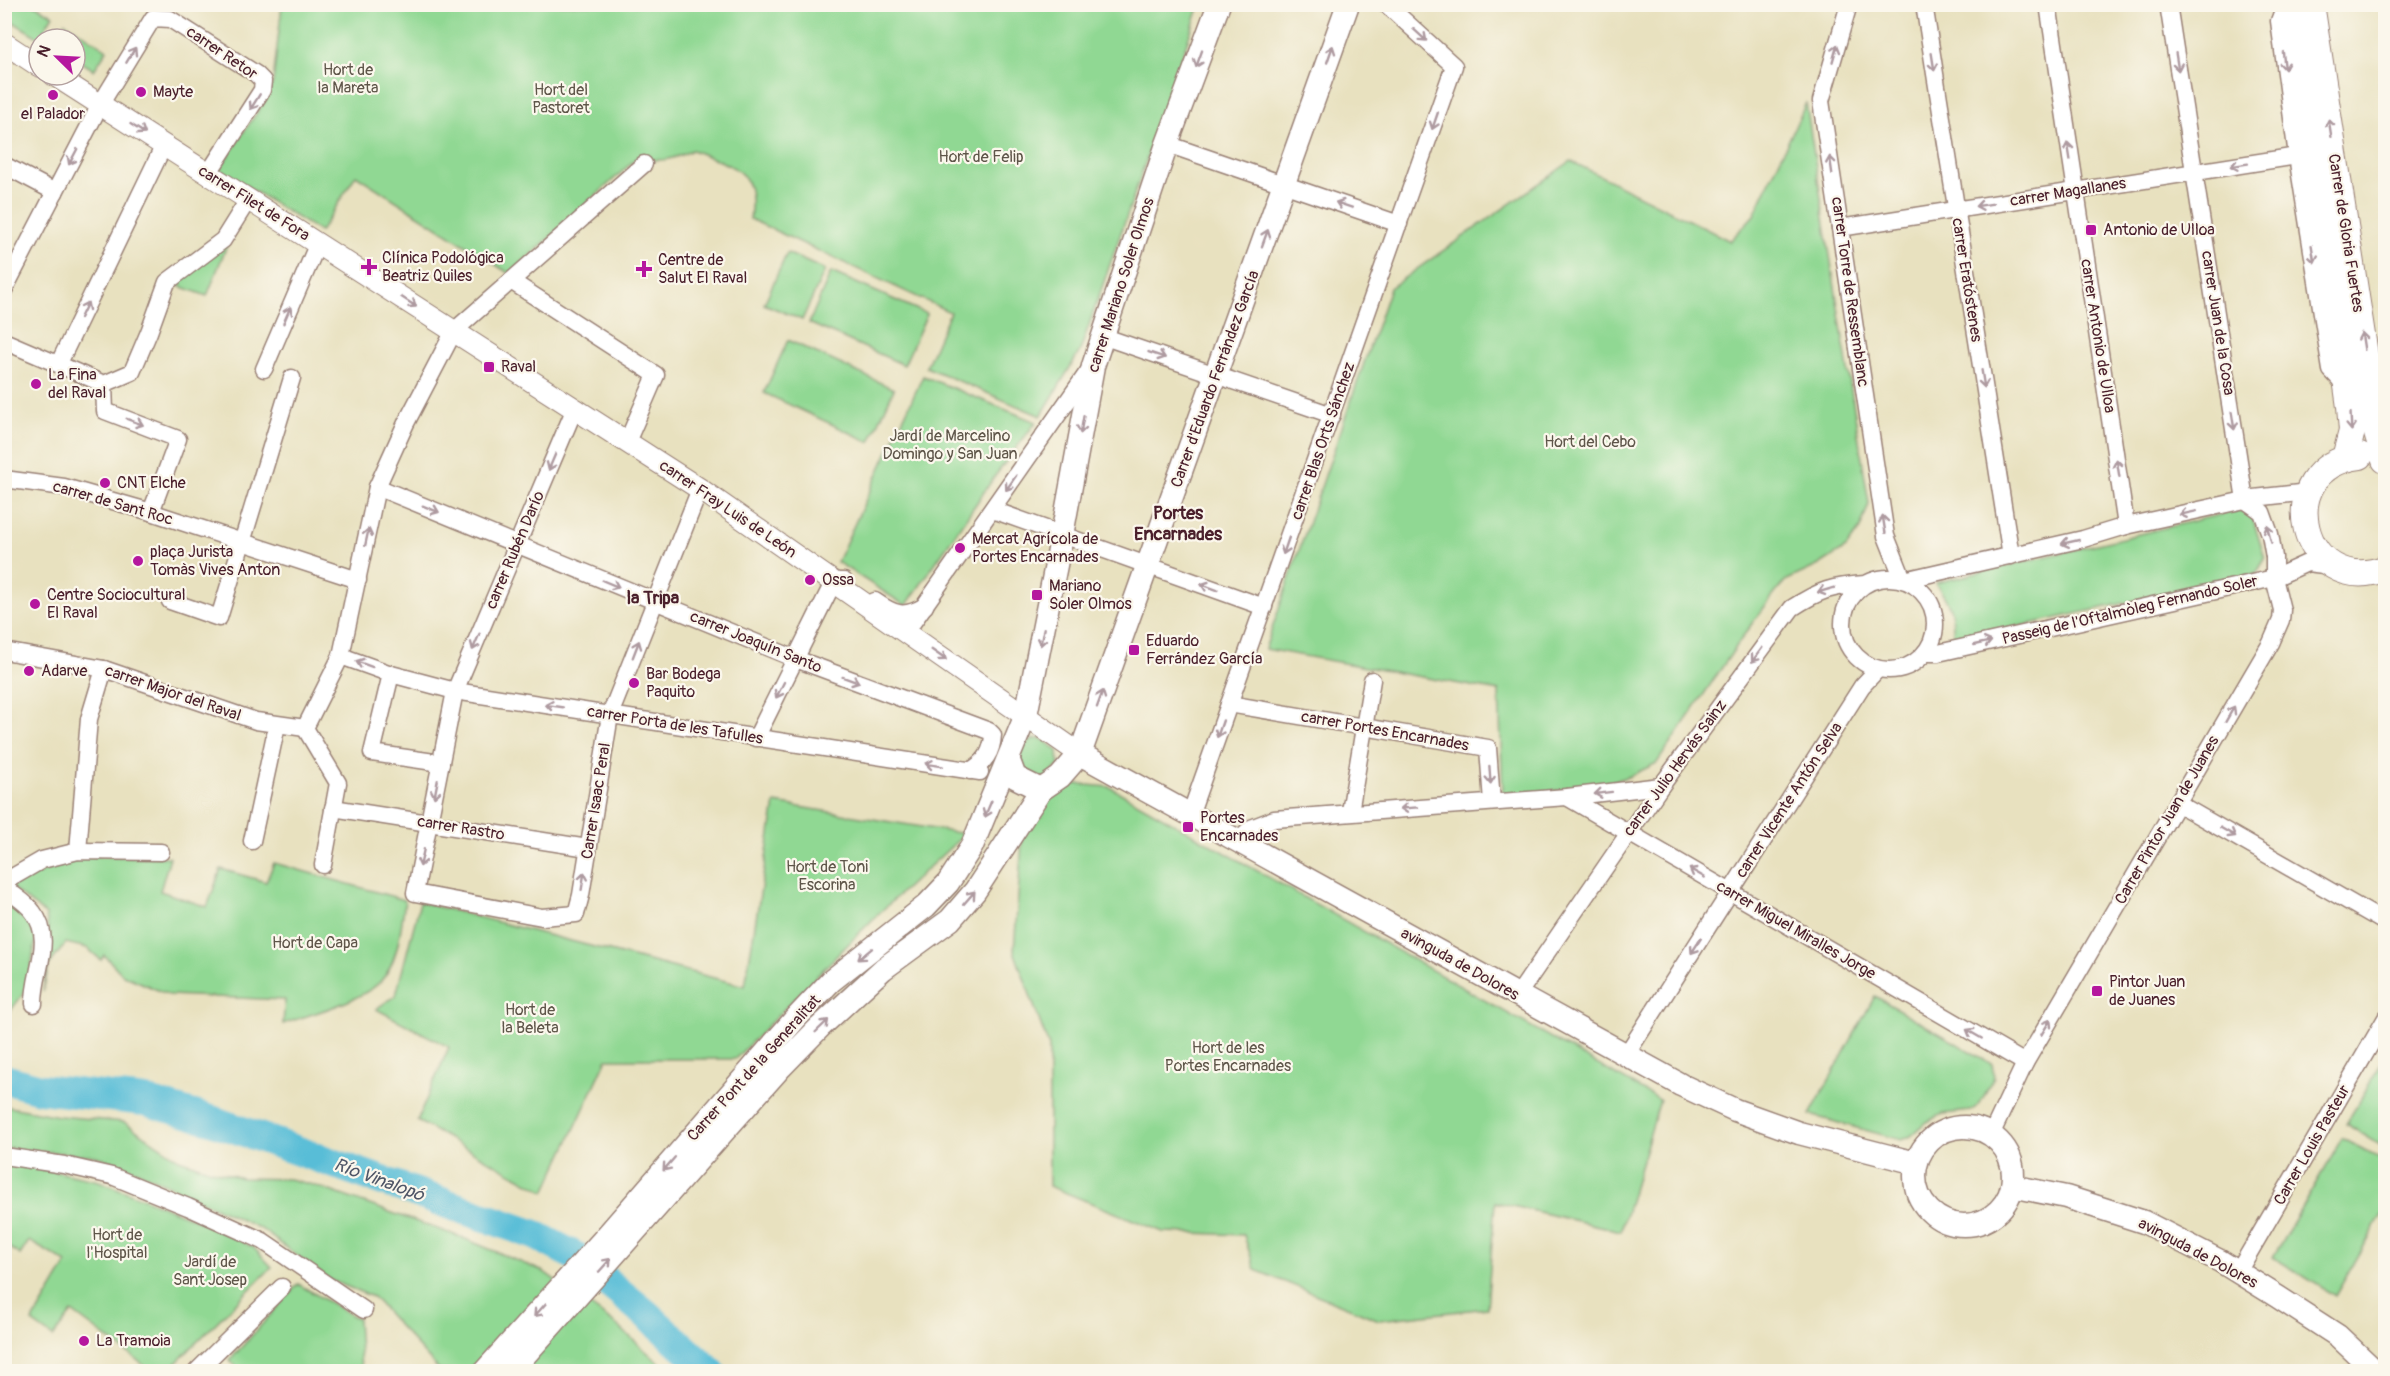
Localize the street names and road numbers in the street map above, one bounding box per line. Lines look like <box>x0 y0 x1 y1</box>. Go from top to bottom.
street label: carrer Retor <box>183 22 262 84</box>
street label: Carrer de Gloria Fuertes <box>2324 152 2368 314</box>
street label: carrer Filet de Fora <box>195 161 313 245</box>
street label: carrer Magallanes <box>2009 173 2127 211</box>
street label: carrer Mariano Soler Olmos <box>1083 195 1159 375</box>
street label: carrer Torre de Ressemblanc <box>1827 196 1873 388</box>
street label: carrer Eratóstenes <box>1947 217 1987 343</box>
street label: carrer Juan de la Cosa <box>2197 249 2239 397</box>
street label: carrer Antonio de Ulloa <box>2076 258 2120 414</box>
street label: Carrer d'Eduardo Ferrández García <box>1166 268 1264 490</box>
street label: carrer Blas Orts Sánchez <box>1287 360 1359 522</box>
street label: carrer Fray Luis de León <box>655 456 801 562</box>
street label: carrer de Sant Roc <box>51 476 175 530</box>
street label: carrer Rubén Darío <box>481 488 549 612</box>
street label: Passeig de l'Oftalmòleg Fernando Soler <box>2000 571 2260 649</box>
street label: carrer Joaquín Santo <box>687 606 825 678</box>
street label: carrer Major del Raval <box>102 660 244 726</box>
street label: carrer Julio Hervás Sainz <box>1619 696 1731 840</box>
street label: carrer Porta de les Tafulles <box>586 701 764 749</box>
street label: carrer Portes Encarnades <box>1300 706 1470 756</box>
street label: carrer Vicente Antón Selva <box>1731 719 1847 881</box>
street label: Carrer Pintor Juan de Juanes <box>2110 732 2224 908</box>
street label: Carrer Isaac Peral <box>577 742 615 860</box>
street label: carrer Rastro <box>416 811 506 845</box>
street label: carrer Miguel Miralles Jorge <box>1713 876 1879 984</box>
street label: avinguda de Dolores <box>1397 923 1523 1005</box>
street label: Carrer Pont de la Generalitat <box>683 990 826 1145</box>
street label: Carrer Louis Pasteur <box>2269 1081 2355 1209</box>
street label: avinguda de Dolores <box>2135 1213 2261 1293</box>

